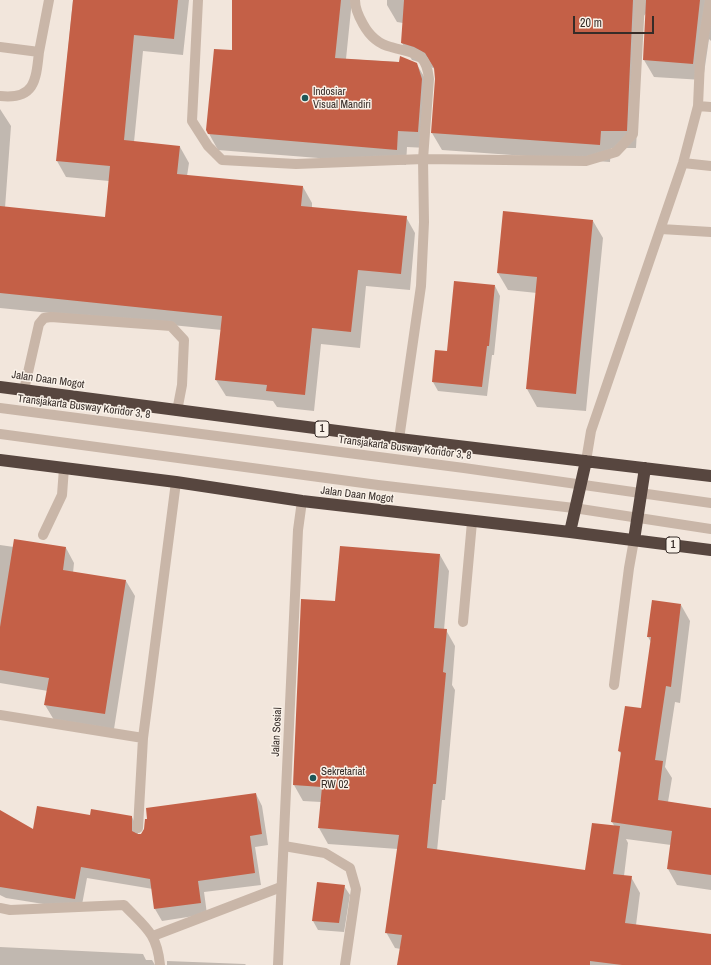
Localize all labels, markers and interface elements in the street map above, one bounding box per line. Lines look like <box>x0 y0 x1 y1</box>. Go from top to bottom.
scale bar <box>575 8 656 34</box>
text: 20 m <box>580 15 602 31</box>
place label: Indosiar Visual Mandiri <box>313 85 371 111</box>
marker: Indosiar Visual Mandiri <box>300 93 310 103</box>
street label: Jalan Daan Mogot <box>11 368 85 392</box>
street label: Transjakarta Busway Koridor 3, 8 <box>17 392 151 422</box>
road number: 1 <box>315 421 329 437</box>
street label: Transjakarta Busway Koridor 3, 8 <box>338 433 472 463</box>
street label: Jalan Daan Mogot <box>320 484 394 506</box>
road number: 1 <box>666 537 680 553</box>
street label: Jalan Sosial <box>269 707 285 757</box>
place label: Sekretariat RW 02 <box>321 765 365 791</box>
marker: Sekretariat RW 02 <box>308 773 318 783</box>

